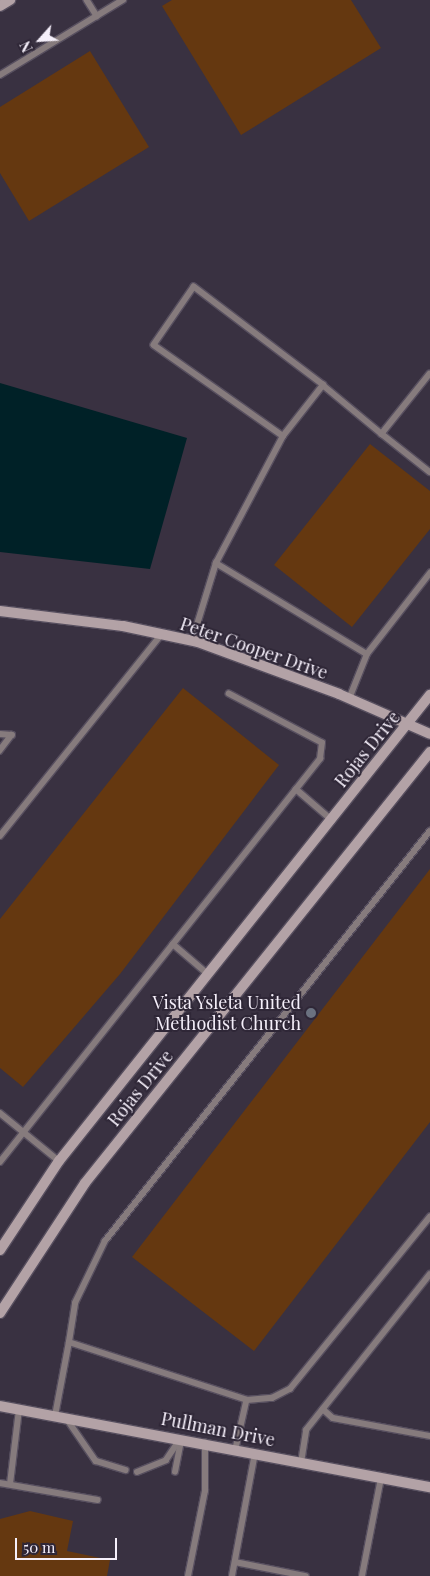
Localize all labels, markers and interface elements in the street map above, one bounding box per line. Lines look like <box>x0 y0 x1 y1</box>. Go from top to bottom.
north arrow <box>15 15 65 65</box>
text: N <box>15 38 37 56</box>
street label: Peter Cooper Drive <box>177 612 331 684</box>
street label: Rojas Drive <box>330 707 404 791</box>
place label: Vista Ysleta United Methodist Church <box>152 992 301 1034</box>
marker: Vista Ysleta United Methodist Church <box>305 1007 317 1019</box>
street label: Rojas Drive <box>103 1046 177 1130</box>
street label: Pullman Drive <box>159 1407 277 1451</box>
scale bar <box>18 1528 120 1560</box>
text: 50 m <box>23 1537 55 1557</box>

